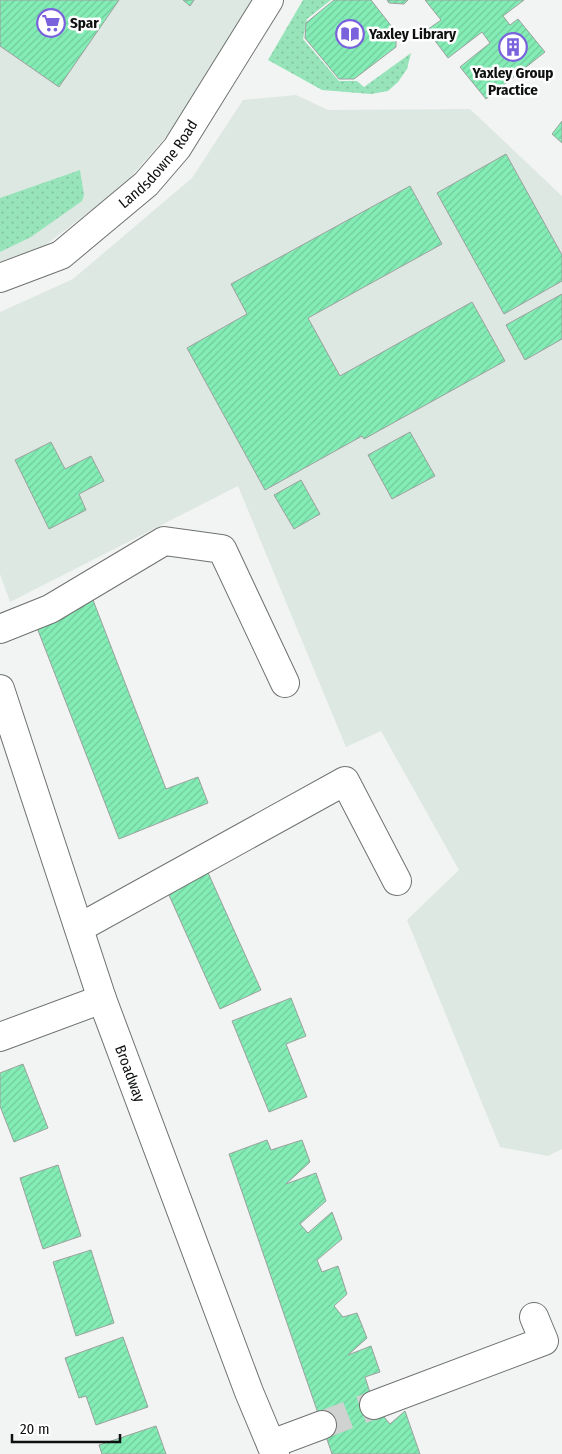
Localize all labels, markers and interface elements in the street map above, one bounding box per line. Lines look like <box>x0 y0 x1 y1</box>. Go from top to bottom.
supermarket icon: Spar <box>36 8 66 38</box>
place label: Spar <box>70 14 99 32</box>
library icon: Yaxley Library <box>335 19 365 49</box>
place label: Yaxley Library <box>368 25 457 43</box>
building icon: Yaxley Group Practice <box>498 32 528 62</box>
place label: Yaxley Group Practice <box>472 64 553 99</box>
street label: Landsdowne Road <box>115 116 201 212</box>
street label: Broadway <box>111 1042 149 1105</box>
scale bar <box>12 1412 120 1444</box>
text: 20 m <box>20 1420 50 1438</box>

